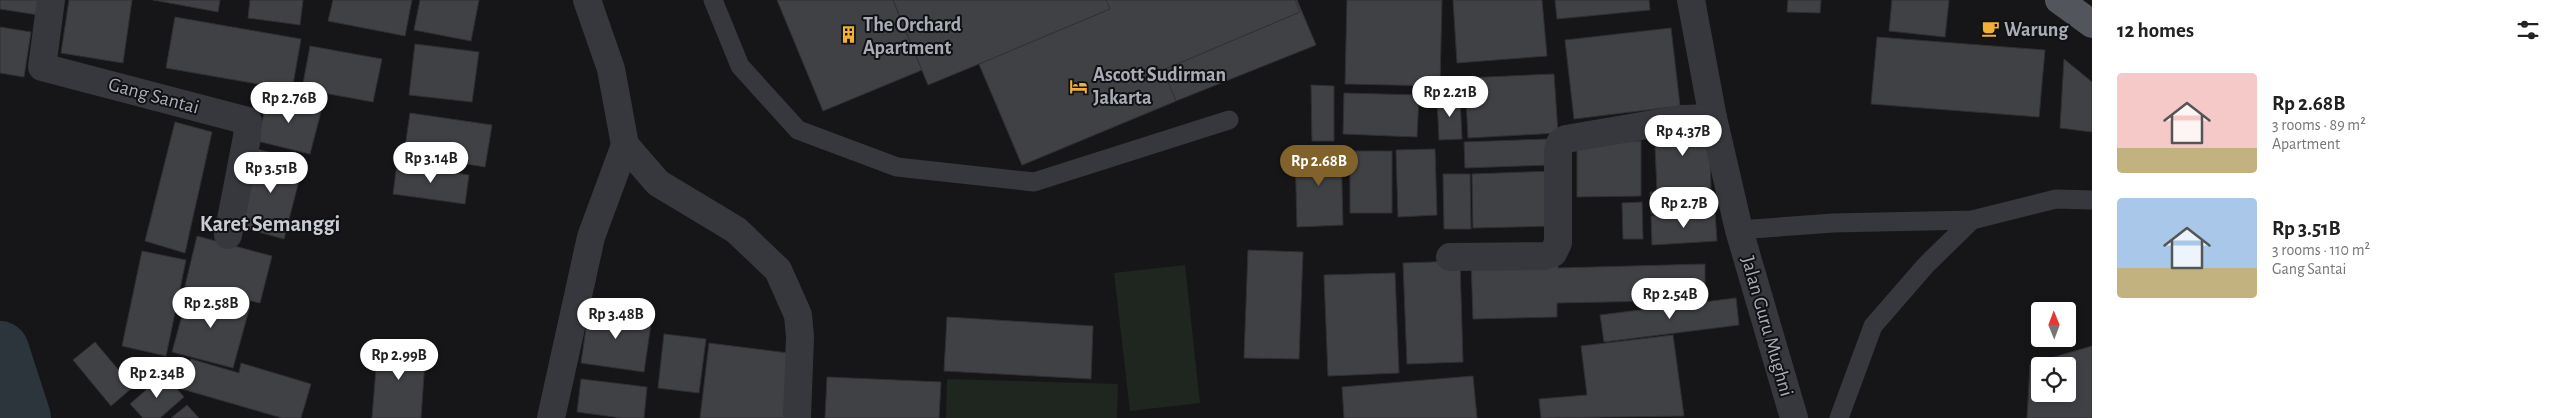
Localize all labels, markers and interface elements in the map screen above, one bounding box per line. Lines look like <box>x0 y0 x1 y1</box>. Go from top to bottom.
place label: The Orchard Apartment <box>863 15 962 58</box>
icon: filters <box>2514 16 2542 44</box>
cafe icon: Warung <box>1980 19 2000 39</box>
place label: Warung <box>2004 20 2069 40</box>
text: 12 homes <box>2117 20 2194 41</box>
building icon: The Orchard Apartment <box>839 25 859 45</box>
place label: Ascott Sudirman Jakarta <box>1093 65 1226 108</box>
street label: Gang Santai <box>106 74 201 118</box>
hotel icon: Ascott Sudirman Jakarta <box>1069 76 1089 96</box>
pin: Rp 2.21B <box>1398 76 1502 118</box>
pin: Rp 2.76B <box>237 82 341 124</box>
text: Rp 2.21B <box>1423 84 1477 100</box>
text: Rp 2.76B <box>262 90 316 106</box>
icon: home <box>2157 93 2217 153</box>
text: Rp 2.68B <box>2272 93 2345 114</box>
pin: Rp 4.37B <box>1631 114 1735 157</box>
text: 3 rooms · 89 m² <box>2272 117 2366 133</box>
text: Rp 4.37B <box>1656 123 1710 139</box>
text: Apartment <box>2272 136 2340 152</box>
pin: Rp 3.14B <box>379 142 483 184</box>
pin: Rp 2.68B <box>1267 144 1371 187</box>
text: Rp 3.14B <box>404 150 458 166</box>
pin: Rp 3.51B <box>219 152 323 194</box>
text: Rp 2.68B <box>1291 153 1347 169</box>
text: Rp 3.51B <box>245 160 297 176</box>
pin: Rp 2.7B <box>1638 186 1730 229</box>
text: Rp 2.7B <box>1660 195 1708 211</box>
district label: Karet Semanggi <box>200 213 340 235</box>
icon: home <box>2157 218 2217 278</box>
text: Rp 3.51B <box>2272 218 2341 239</box>
text: 3 rooms · 110 m² <box>2272 242 2370 258</box>
street label: Jalan Guru Mughni <box>1737 254 1797 399</box>
text: Gang Santai <box>2272 261 2346 277</box>
pin: Rp 2.54B <box>1618 278 1722 320</box>
pin: Rp 2.58B <box>159 286 263 329</box>
text: Rp 2.54B <box>1642 286 1698 302</box>
text: Rp 2.58B <box>183 295 239 311</box>
pin: Rp 3.48B <box>564 298 668 340</box>
north arrow <box>2031 302 2076 348</box>
map controls <box>2031 302 2076 402</box>
text: Rp 3.48B <box>588 306 644 322</box>
pin: Rp 2.99B <box>347 338 451 381</box>
text: Rp 2.99B <box>371 347 427 363</box>
pin: Rp 2.34B <box>105 356 209 399</box>
button: locate <box>2031 357 2076 402</box>
text: Rp 2.34B <box>129 365 185 381</box>

